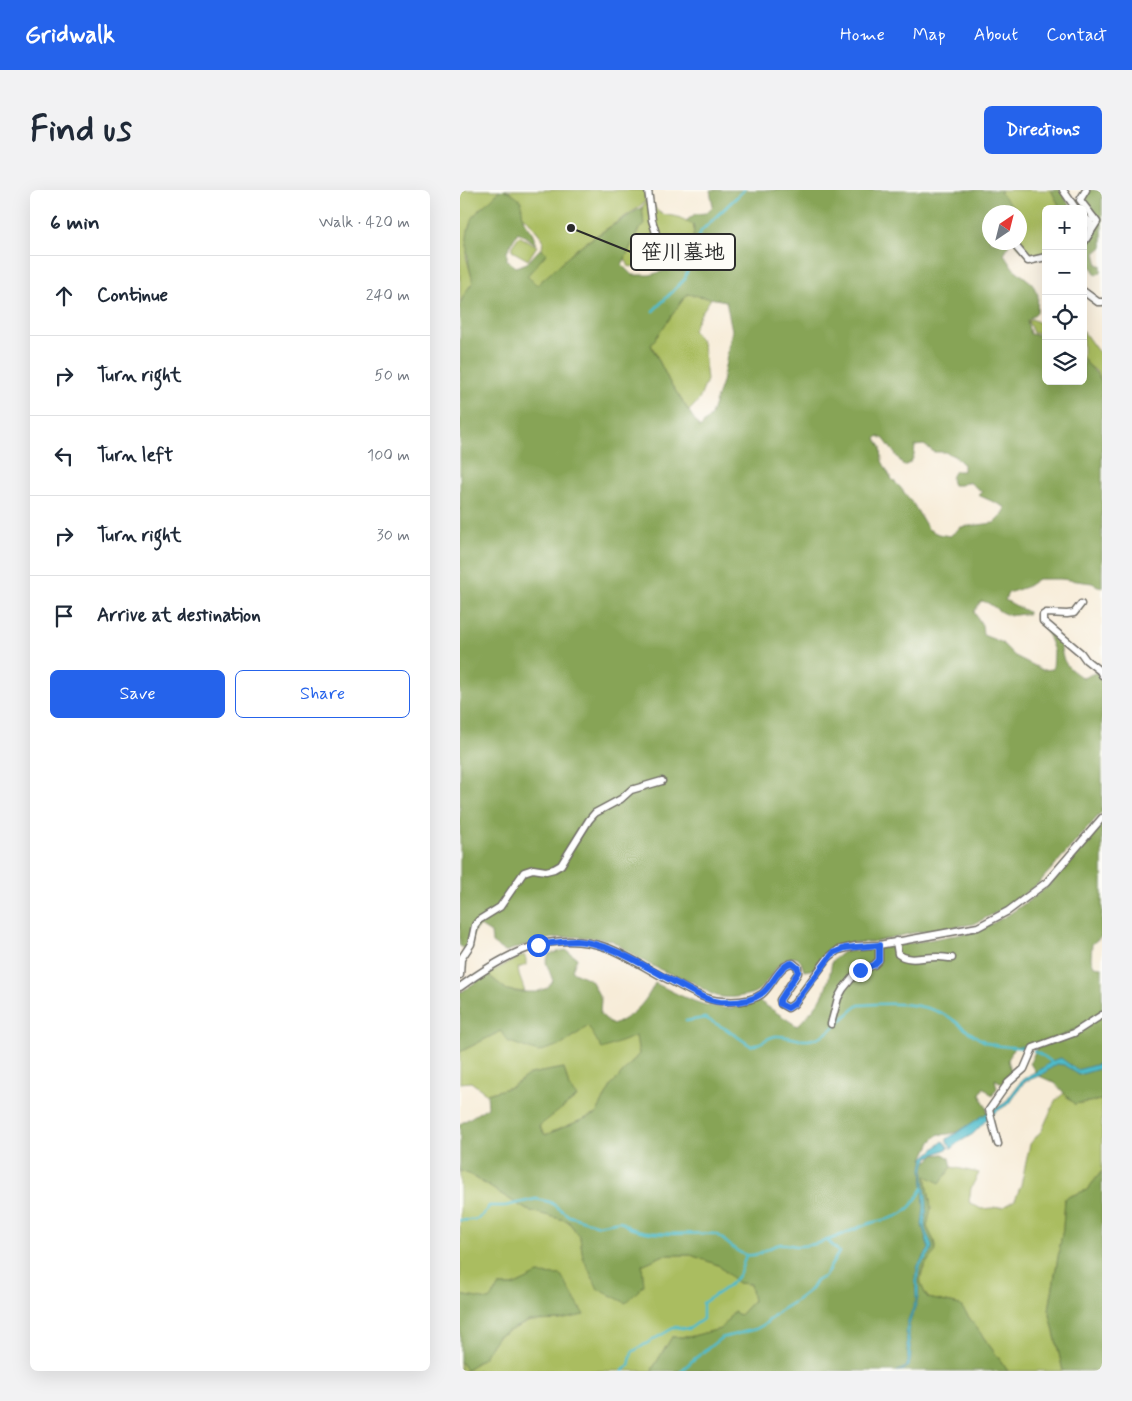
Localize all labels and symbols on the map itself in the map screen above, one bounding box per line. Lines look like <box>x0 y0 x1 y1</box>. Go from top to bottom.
north arrow <box>982 205 1027 250</box>
callout: 笹川墓地 <box>631 234 735 270</box>
text: 笹川墓地 <box>641 239 725 267</box>
route start <box>527 934 550 957</box>
route end <box>849 959 872 982</box>

